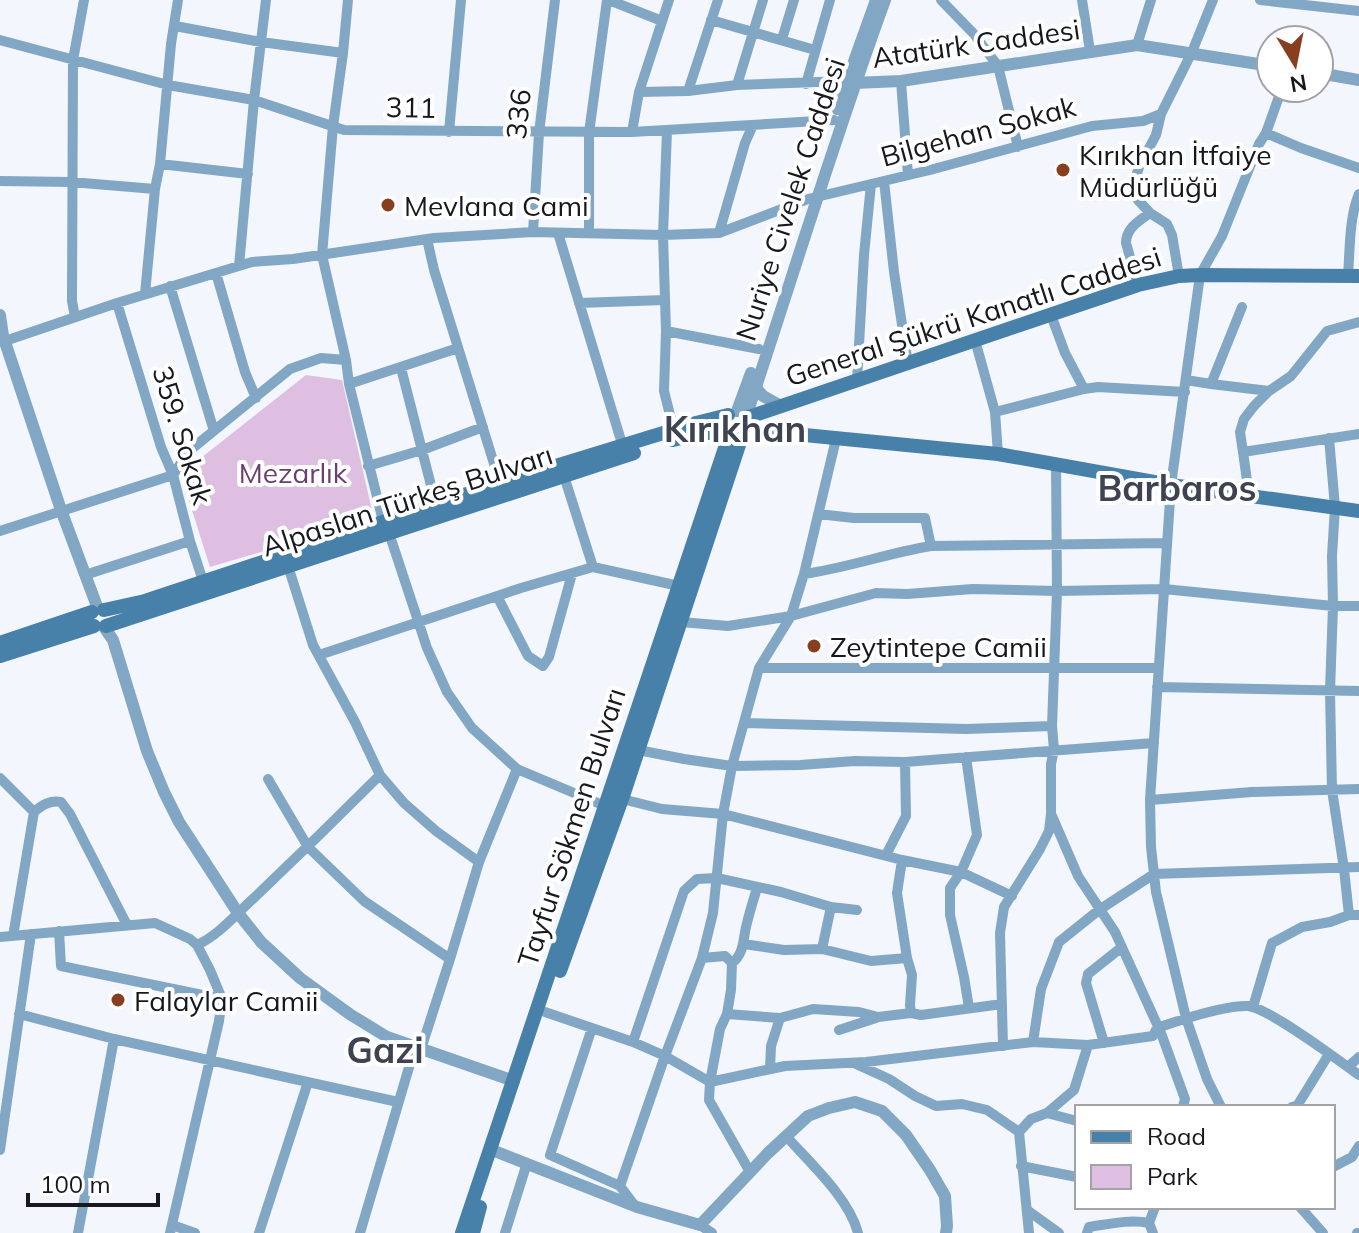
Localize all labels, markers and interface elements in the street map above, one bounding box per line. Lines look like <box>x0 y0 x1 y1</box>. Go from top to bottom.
street label: Atatürk Caddesi <box>870 11 1082 75</box>
north arrow <box>1255 24 1335 104</box>
street label: Nuriye Civelek Caddesi <box>728 53 852 345</box>
text: N <box>1288 68 1309 99</box>
street label: 336 <box>498 87 538 141</box>
street label: Bilgehan Sokak <box>877 88 1080 174</box>
street label: 311 <box>385 89 437 125</box>
place label: Kırıkhan İtfaiye Müdürlüğü <box>1079 137 1271 204</box>
marker: Kırıkhan İtfaiye Müdürlüğü <box>1054 161 1072 179</box>
place label: Mevlana Cami <box>404 188 589 223</box>
marker: Mevlana Cami <box>379 196 397 214</box>
street label: General Şükrü Kanatlı Caddesi <box>781 239 1165 393</box>
street label: 359. Sokak <box>145 361 221 509</box>
district label: Kırıkhan <box>664 406 806 451</box>
street label: Alpaslan Türkeş Bulvarı <box>257 436 557 564</box>
park label: Mezarlık <box>239 455 348 490</box>
district label: Barbaros <box>1097 465 1257 510</box>
place label: Zeytintepe Camii <box>830 629 1047 664</box>
marker: Zeytintepe Camii <box>805 637 823 655</box>
street label: Tayfur Sökmen Bulvarı <box>509 683 633 971</box>
place label: Falaylar Camii <box>134 983 319 1018</box>
marker: Falaylar Camii <box>109 991 127 1009</box>
district label: Gazi <box>346 1027 424 1072</box>
legend <box>1075 1105 1335 1209</box>
text: Road <box>1147 1121 1206 1151</box>
scale bar <box>28 1157 158 1207</box>
text: Park <box>1147 1161 1198 1191</box>
text: 100 m <box>40 1169 111 1199</box>

